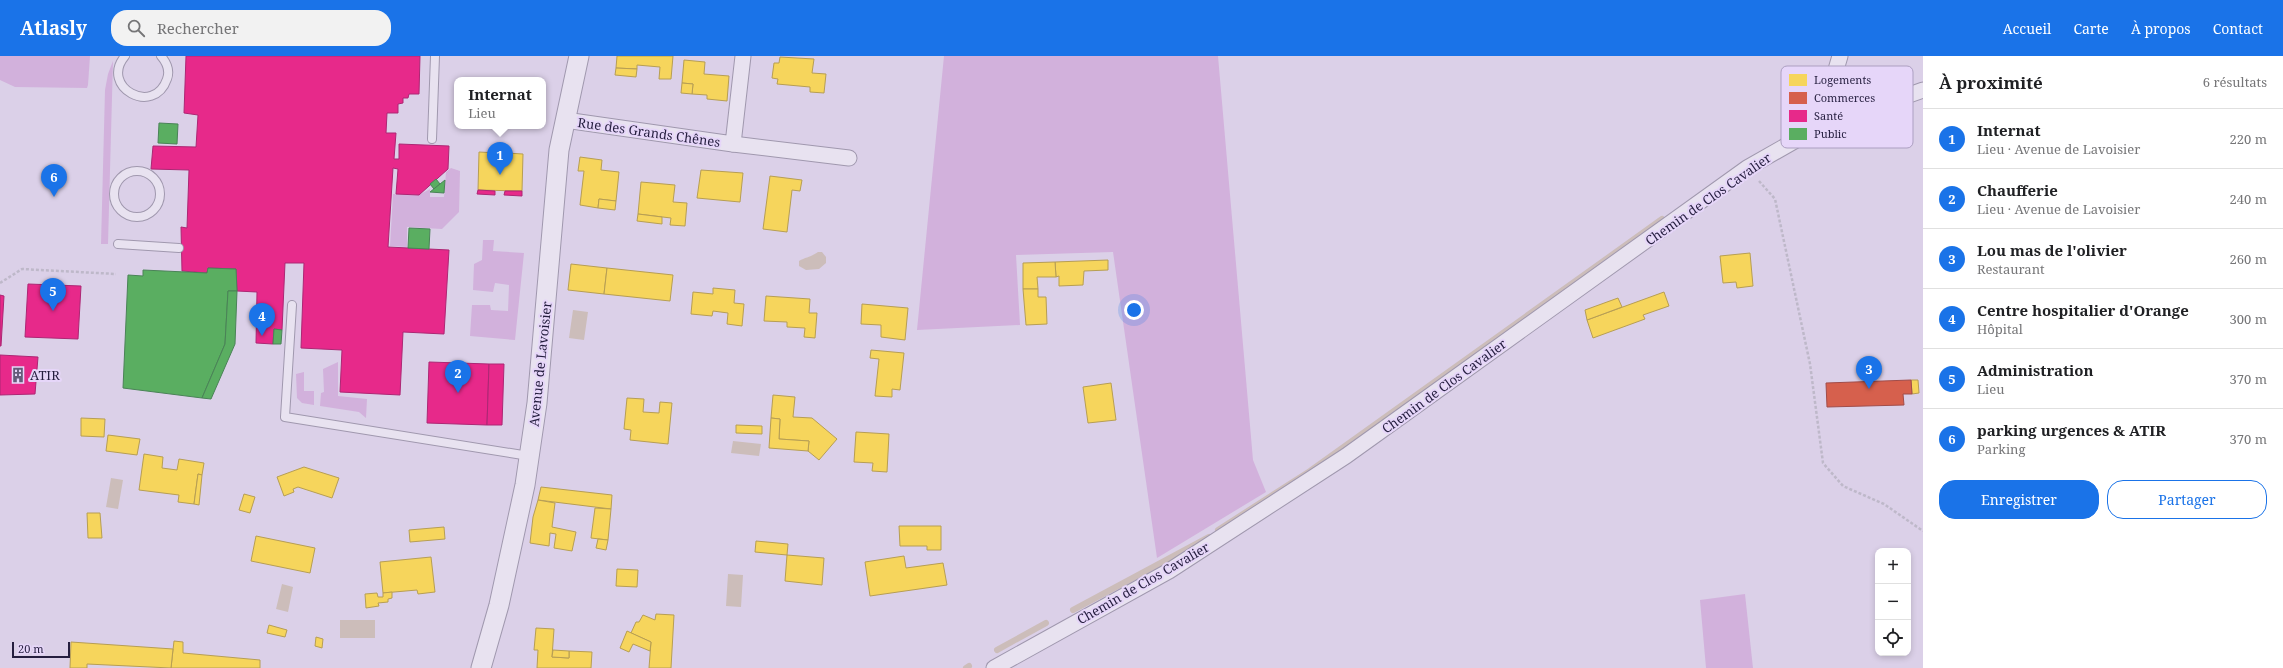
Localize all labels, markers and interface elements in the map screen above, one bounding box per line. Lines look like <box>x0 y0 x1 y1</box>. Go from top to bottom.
search box <box>111 10 391 46</box>
text: Atlasly <box>20 15 87 41</box>
icon: search <box>125 17 147 39</box>
text: Rechercher <box>157 18 239 38</box>
text: Accueil <box>2003 19 2051 38</box>
text: Carte <box>2073 19 2109 38</box>
text: À propos <box>2131 19 2191 38</box>
text: Contact <box>2213 19 2263 38</box>
legend <box>1781 66 1913 148</box>
text: À proximité <box>1939 71 2043 94</box>
text: Logements <box>1814 72 1871 87</box>
text: 6 résultats <box>2203 73 2267 91</box>
popup <box>454 77 546 129</box>
text: Internat <box>468 84 532 104</box>
text: Commerces <box>1814 90 1875 105</box>
text: Lieu <box>468 104 496 122</box>
text: Santé <box>1814 108 1843 123</box>
street label: Rue des Grands Chênes <box>577 113 722 151</box>
text: Internat <box>1977 120 2041 140</box>
text: Public <box>1814 126 1847 141</box>
text: 1 <box>1948 130 1956 148</box>
text: 220 m <box>2230 130 2267 148</box>
text: Lieu · Avenue de Lavoisier <box>1977 140 2140 158</box>
pin: 1 <box>487 142 513 175</box>
street label: Chemin de Clos Cavalier <box>1641 149 1775 249</box>
pin: 6 <box>41 164 67 197</box>
text: Chaufferie <box>1977 180 2058 200</box>
text: 2 <box>1948 190 1956 208</box>
text: 240 m <box>2230 190 2267 208</box>
text: Lieu · Avenue de Lavoisier <box>1977 200 2140 218</box>
text: Lou mas de l'olivier <box>1977 240 2127 260</box>
text: 3 <box>1948 250 1956 268</box>
text: 260 m <box>2230 250 2267 268</box>
text: Restaurant <box>1977 260 2045 278</box>
pin: 5 <box>40 278 66 311</box>
street label: Avenue de Lavoisier <box>524 300 556 428</box>
your location <box>1124 300 1144 320</box>
text: Centre hospitalier d'Orange <box>1977 300 2189 320</box>
pin: 4 <box>249 303 275 336</box>
text: 4 <box>1948 310 1956 328</box>
text: 300 m <box>2230 310 2267 328</box>
text: Hôpital <box>1977 320 2023 338</box>
street label: Chemin de Clos Cavalier <box>1378 335 1510 437</box>
pin: 3 <box>1856 356 1882 389</box>
pin: 2 <box>445 360 471 393</box>
text: Administration <box>1977 360 2094 380</box>
building icon: ATIR <box>9 366 27 384</box>
place label: ATIR <box>30 366 60 384</box>
text: 5 <box>1948 370 1956 388</box>
text: 370 m <box>2230 370 2267 388</box>
text: Lieu <box>1977 380 2004 398</box>
text: parking urgences & ATIR <box>1977 420 2166 440</box>
text: 6 <box>1948 430 1956 448</box>
text: 370 m <box>2230 430 2267 448</box>
text: Parking <box>1977 440 2025 458</box>
button: Enregistrer <box>1939 480 2099 519</box>
button: Partager <box>2107 480 2267 519</box>
street label: Chemin de Clos Cavalier <box>1074 538 1212 628</box>
map controls <box>1875 548 1911 656</box>
button: + <box>1875 548 1911 584</box>
button: − <box>1875 584 1911 620</box>
button: locate <box>1875 620 1911 656</box>
scale bar <box>12 640 70 659</box>
text: 20 m <box>18 641 44 656</box>

